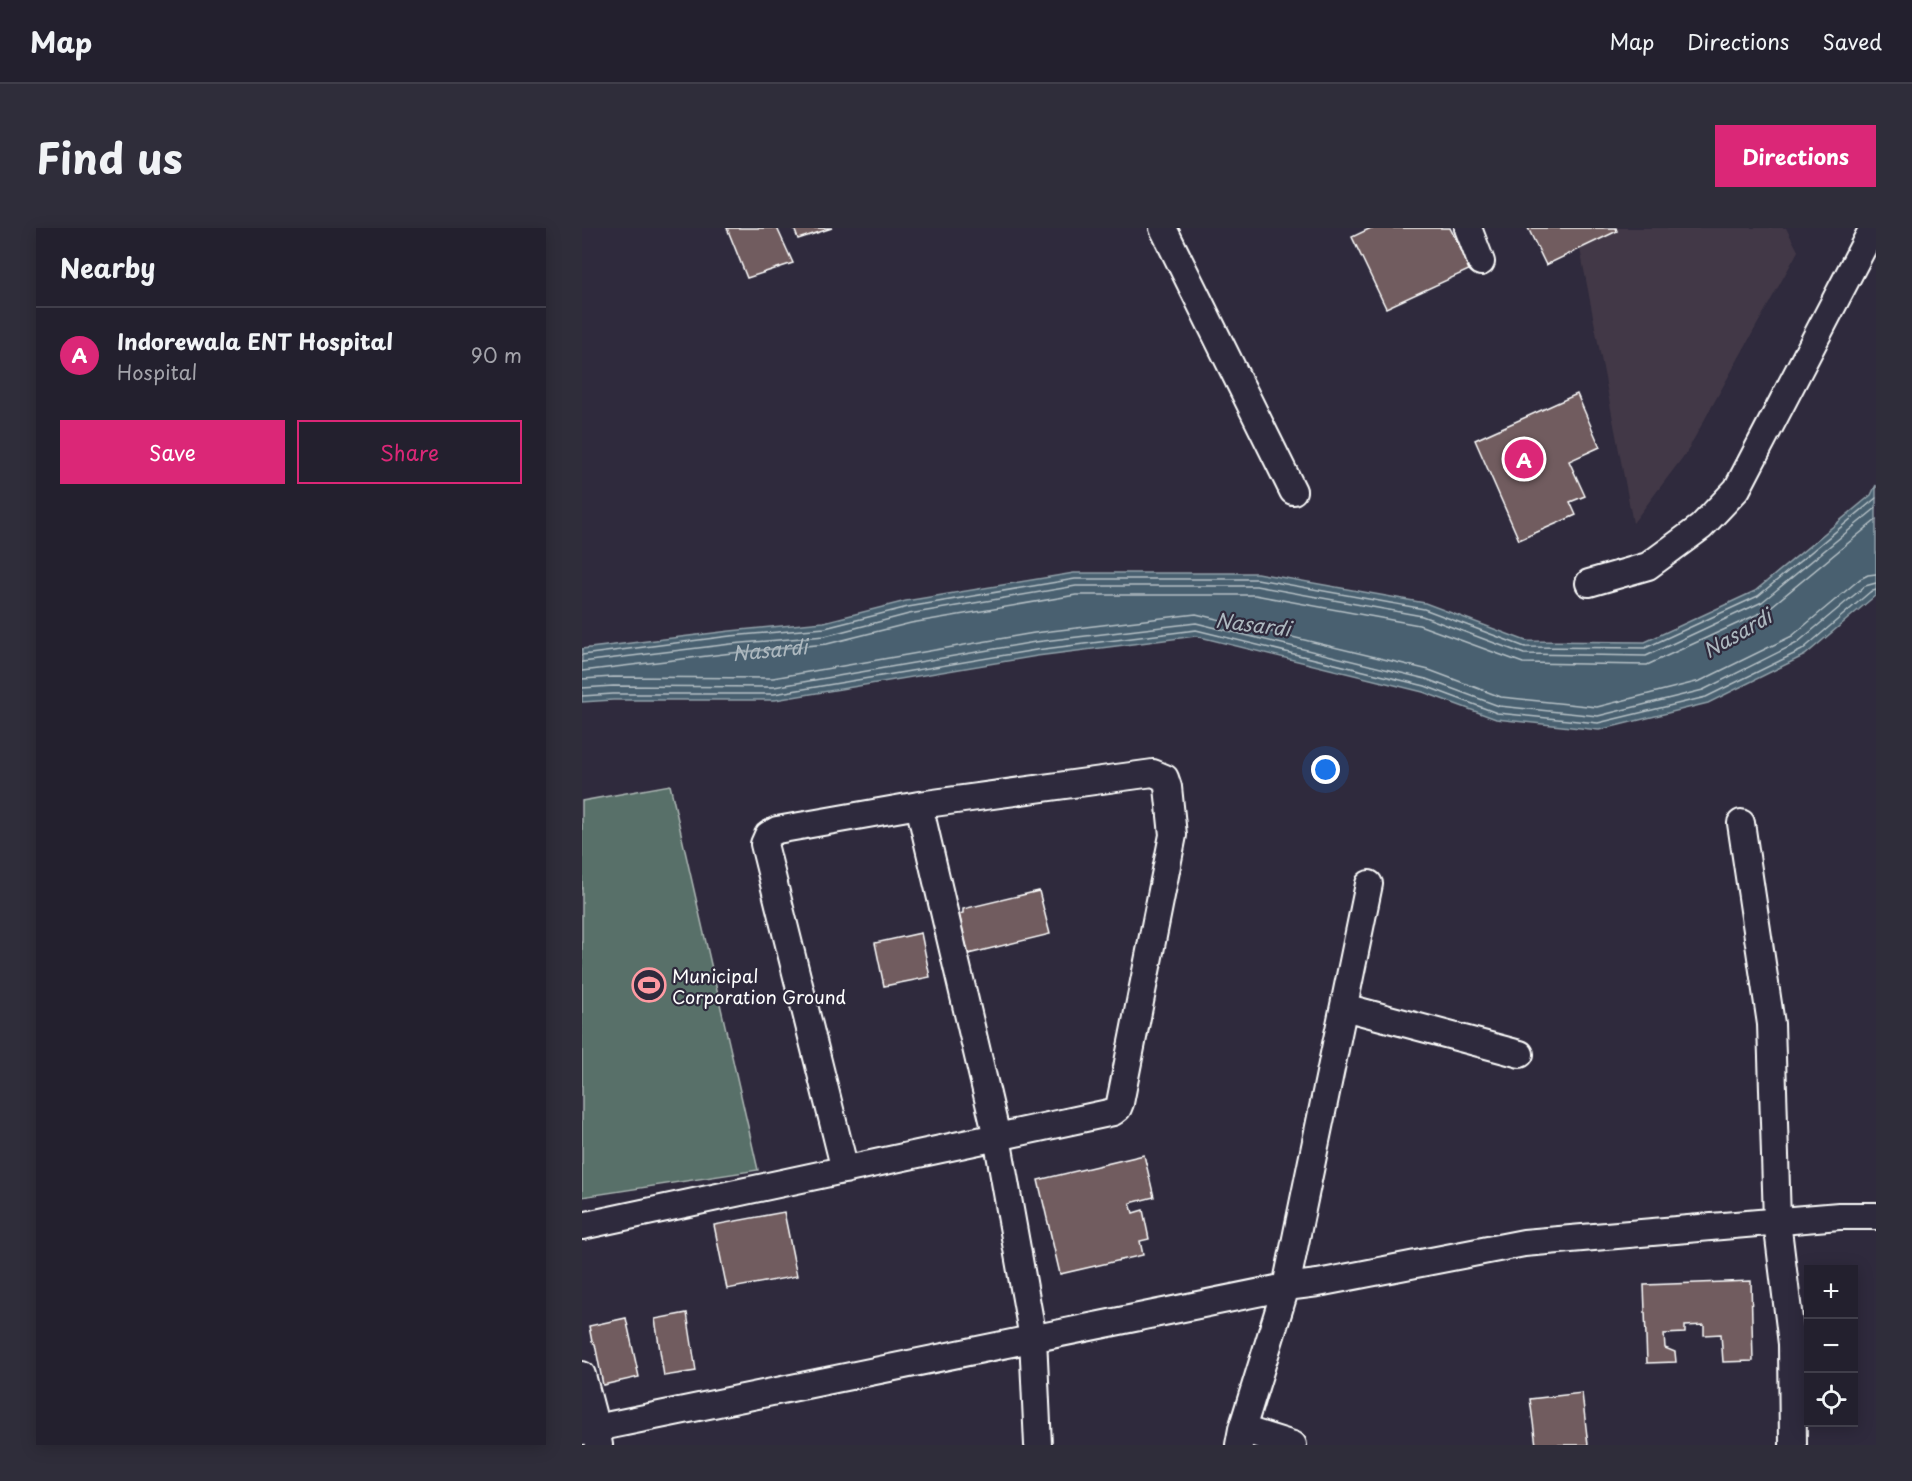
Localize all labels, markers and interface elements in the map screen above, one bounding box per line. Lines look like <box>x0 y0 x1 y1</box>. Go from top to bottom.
text: Map <box>30 20 92 63</box>
text: Map <box>1609 25 1654 57</box>
text: Directions <box>1687 25 1789 57</box>
text: Saved <box>1822 25 1882 57</box>
text: Find us <box>36 125 183 188</box>
button: Directions <box>1715 125 1876 187</box>
text: Nearby <box>60 248 155 287</box>
text: Indorewala ENT Hospital <box>117 324 393 357</box>
text: A <box>72 340 87 370</box>
text: 90 m <box>471 340 522 370</box>
text: Hospital <box>117 357 197 387</box>
button: Save <box>60 420 285 484</box>
button: Share <box>297 420 522 484</box>
pin: A <box>1504 436 1544 482</box>
water label: Nasardi <box>1697 600 1780 665</box>
water label: Nasardi <box>1214 605 1295 644</box>
water label: Nasardi <box>731 631 812 668</box>
your location <box>1311 755 1340 784</box>
place label: Municipal Corporation Ground <box>672 962 846 1010</box>
sports icon: Municipal Corporation Ground <box>631 967 667 1003</box>
map controls <box>1804 1265 1858 1427</box>
button: + <box>1804 1265 1858 1319</box>
button: − <box>1804 1319 1858 1373</box>
button: locate <box>1804 1373 1858 1427</box>

